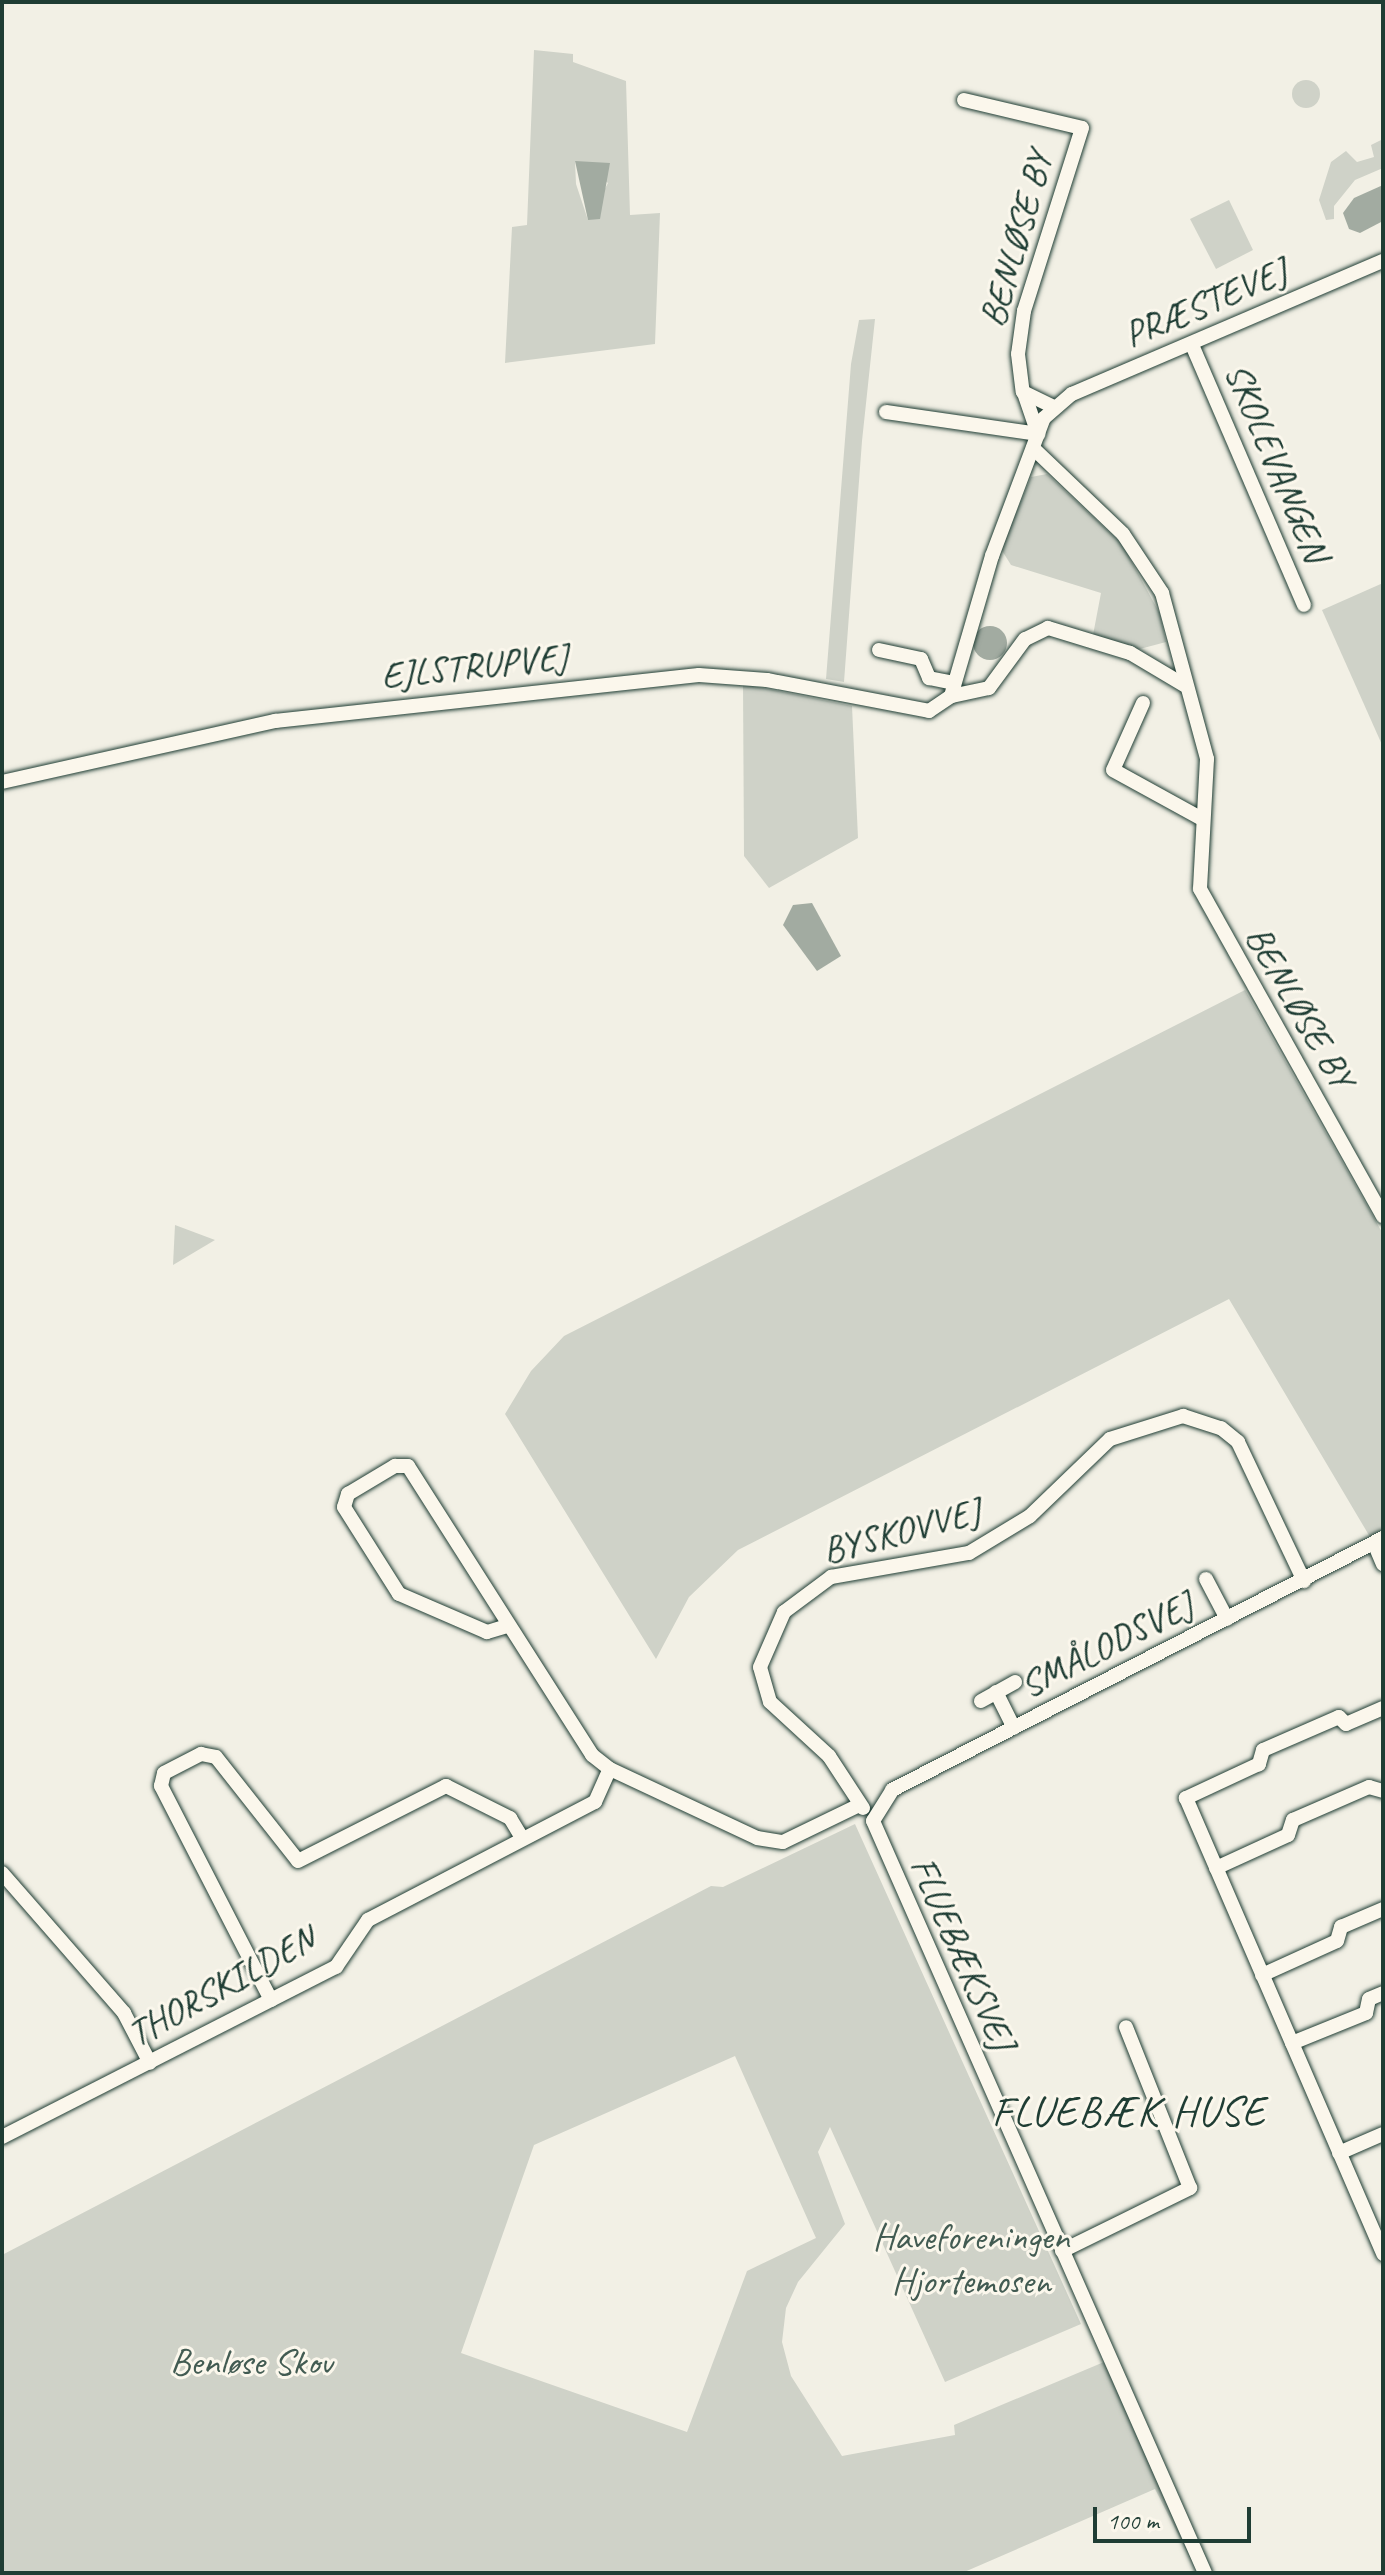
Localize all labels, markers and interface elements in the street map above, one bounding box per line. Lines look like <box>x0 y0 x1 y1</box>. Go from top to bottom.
street label: BENLØSE BY <box>969 146 1063 332</box>
street label: PRÆSTEVEJ <box>1117 248 1293 358</box>
street label: SKOLEVANGEN <box>1215 356 1339 568</box>
street label: EJLSTRUPVEJ <box>379 634 569 698</box>
street label: BENLØSE BY <box>1235 917 1365 1097</box>
street label: BYSKOVVEJ <box>817 1488 985 1574</box>
street label: SMÅLODSVEJ <box>1012 1582 1200 1708</box>
street label: FLUEBÆKSVEJ <box>900 1850 1026 2056</box>
street label: THORSKILDEN <box>119 1916 323 2056</box>
district label: FLUEBÆK HUSE <box>992 2087 1266 2137</box>
park label: Haveforeningen Hjortemosen <box>873 2214 1069 2304</box>
park label: Benløse Skov <box>170 2339 332 2385</box>
scale bar <box>1097 2491 1255 2541</box>
text: 100 m <box>1107 2506 1159 2536</box>

